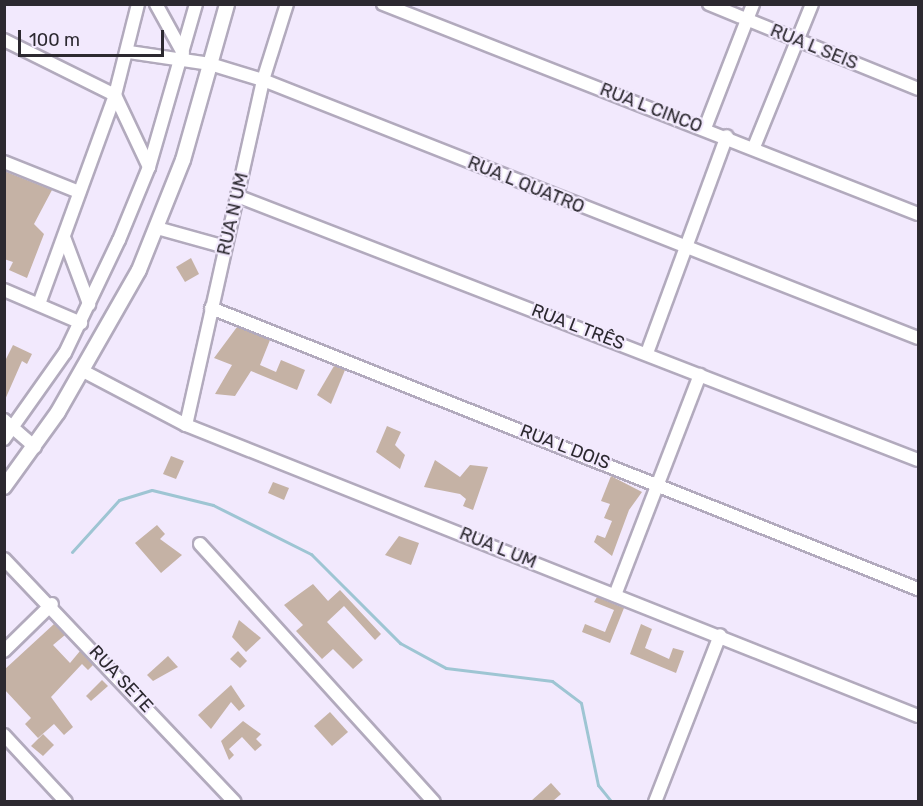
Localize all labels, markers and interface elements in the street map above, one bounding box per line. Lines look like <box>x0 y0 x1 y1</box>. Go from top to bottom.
scale bar <box>21 18 166 56</box>
street label: RUA L SEIS <box>767 19 861 75</box>
text: 100 m <box>29 29 80 51</box>
street label: RUA L CINCO <box>596 78 706 138</box>
street label: RUA L QUATRO <box>464 152 588 218</box>
street label: RUA N UM <box>213 170 253 258</box>
street label: RUA L TRÊS <box>528 299 628 355</box>
street label: RUA L DOIS <box>516 420 614 474</box>
street label: RUA L UM <box>456 523 540 573</box>
street label: RUA SETE <box>84 641 158 717</box>

